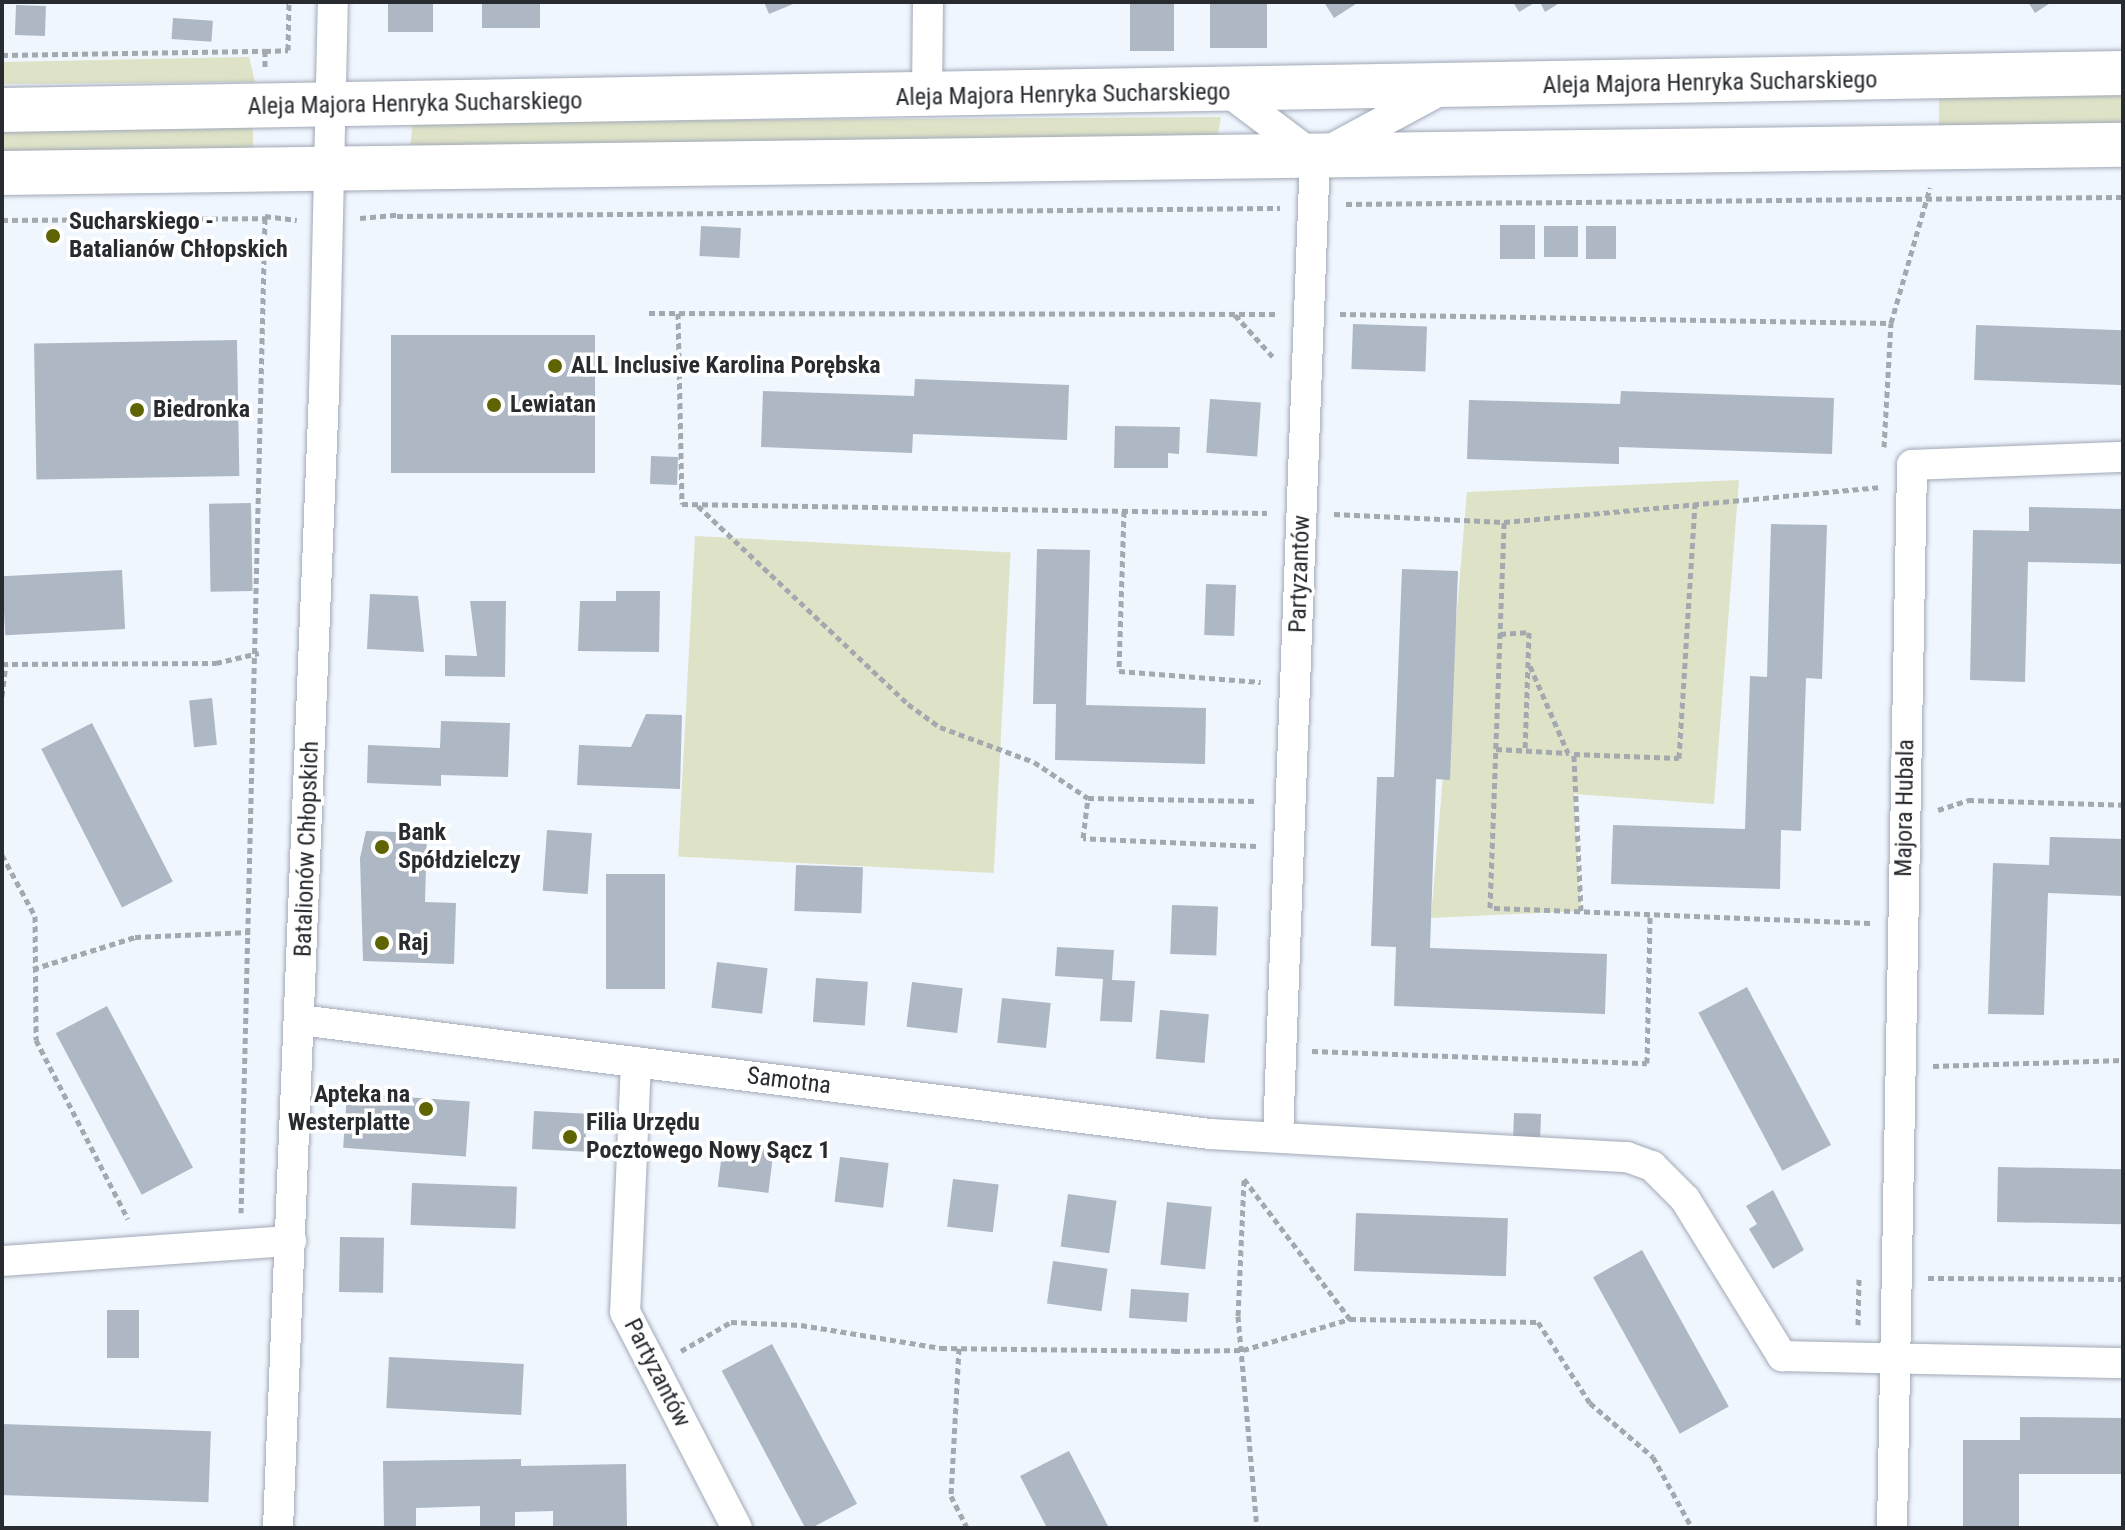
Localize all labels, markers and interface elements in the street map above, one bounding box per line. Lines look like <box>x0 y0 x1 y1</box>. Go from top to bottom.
street label: Aleja Majora Henryka Sucharskiego <box>1542 66 1878 100</box>
street label: Aleja Majora Henryka Sucharskiego <box>895 78 1231 112</box>
street label: Aleja Majora Henryka Sucharskiego <box>247 87 583 121</box>
place label: Sucharskiego - Batalianów Chłopskich <box>69 208 288 264</box>
marker: Sucharskiego - Batalianów Chłopskich <box>44 227 62 245</box>
place label: ALL Inclusive Karolina Porębska <box>571 352 881 380</box>
marker: ALL Inclusive Karolina Porębska <box>546 357 564 375</box>
place label: Lewiatan <box>510 391 596 419</box>
place label: Biedronka <box>153 396 250 424</box>
marker: Lewiatan <box>485 396 503 414</box>
marker: Biedronka <box>128 401 146 419</box>
street label: Partyzantów <box>1284 515 1316 633</box>
street label: Majora Hubala <box>1889 739 1921 877</box>
street label: Batalionów Chłopskich <box>289 741 325 957</box>
place label: Bank Spółdzielczy <box>398 819 521 875</box>
marker: Bank Spółdzielczy <box>373 838 391 856</box>
place label: Raj <box>398 929 428 957</box>
marker: Raj <box>373 934 391 952</box>
street label: Samotna <box>745 1062 833 1100</box>
place label: Apteka na Westerplatte <box>288 1081 410 1137</box>
marker: Apteka na Westerplatte <box>417 1100 435 1118</box>
place label: Filia Urzędu Pocztowego Nowy Sącz 1 <box>586 1109 830 1165</box>
marker: Filia Urzędu Pocztowego Nowy Sącz 1 <box>561 1128 579 1146</box>
street label: Partyzantów <box>617 1314 697 1432</box>

